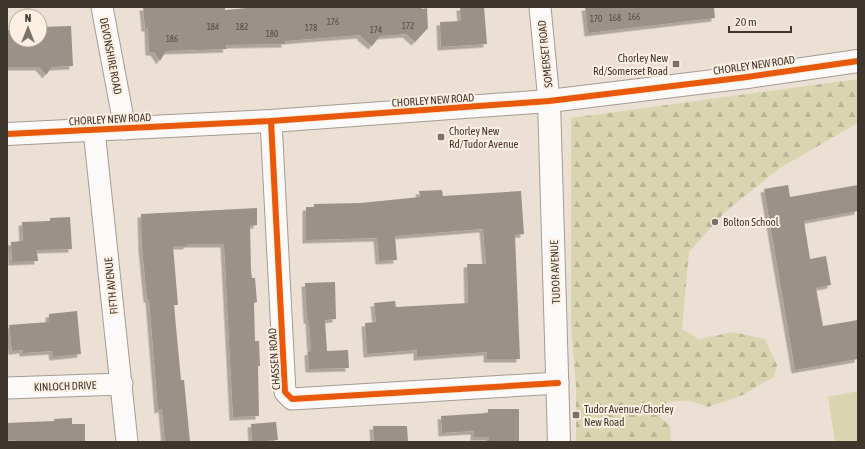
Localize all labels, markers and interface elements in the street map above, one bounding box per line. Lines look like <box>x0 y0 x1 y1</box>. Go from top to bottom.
north arrow <box>8 8 48 48</box>
scale bar <box>729 8 791 34</box>
text: N <box>25 12 31 24</box>
house number: 166 <box>628 12 640 22</box>
house number: 168 <box>609 13 621 23</box>
house number: 170 <box>590 14 602 24</box>
text: 20 m <box>735 15 757 29</box>
street label: DEVONSHIRE ROAD <box>98 17 124 95</box>
house number: 176 <box>327 17 339 27</box>
street label: SOMERSET ROAD <box>535 20 555 88</box>
house number: 172 <box>402 21 414 31</box>
house number: 184 <box>207 22 219 32</box>
house number: 182 <box>236 22 248 32</box>
house number: 178 <box>305 23 317 33</box>
house number: 174 <box>370 25 382 35</box>
house number: 180 <box>266 29 278 39</box>
house number: 186 <box>166 34 178 44</box>
place label: Chorley New Rd/Somerset Road <box>593 52 668 77</box>
street label: CHORLEY NEW ROAD <box>712 53 796 77</box>
marker: Chorley New Rd/Somerset Road <box>671 59 681 69</box>
street label: CHORLEY NEW ROAD <box>391 91 475 109</box>
street label: CHORLEY NEW ROAD <box>68 111 152 127</box>
place label: Chorley New Rd/Tudor Avenue <box>449 125 519 150</box>
marker: Chorley New Rd/Tudor Avenue <box>436 132 446 142</box>
place label: Bolton School <box>723 216 779 228</box>
marker: Bolton School <box>710 217 720 227</box>
street label: TUDOR AVENUE <box>548 240 562 304</box>
street label: FIFTH AVENUE <box>102 257 120 315</box>
street label: CHASSEN ROAD <box>266 328 282 390</box>
street label: KINLOCH DRIVE <box>34 379 97 393</box>
place label: Tudor Avenue/Chorley New Road <box>584 403 674 428</box>
marker: Tudor Avenue/Chorley New Road <box>571 410 581 420</box>

